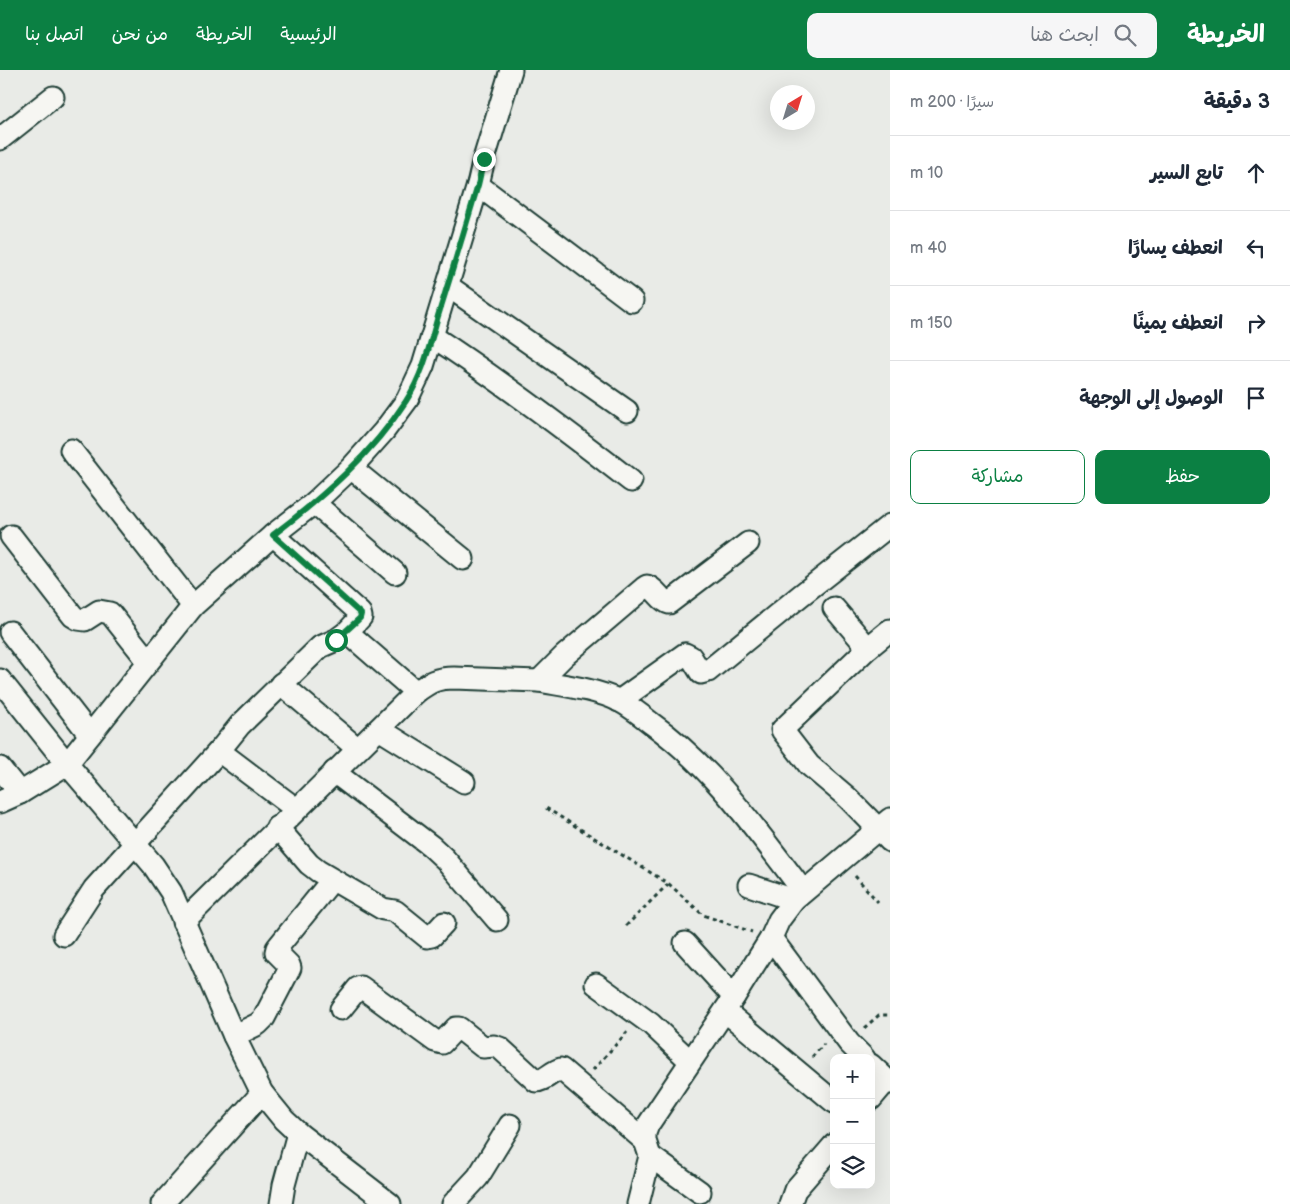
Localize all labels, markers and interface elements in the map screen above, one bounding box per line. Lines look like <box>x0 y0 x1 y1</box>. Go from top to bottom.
search box <box>807 13 1157 58</box>
text: الخريطة <box>1187 20 1265 49</box>
icon: search <box>1111 21 1139 49</box>
text: اتصل بنا <box>25 24 84 45</box>
text: من نحن <box>112 24 168 45</box>
text: الخريطة <box>196 24 252 45</box>
text: الرئيسية <box>280 24 337 45</box>
text: ابحث هنا <box>1030 24 1099 47</box>
north arrow <box>770 85 815 130</box>
text: 3 دقيقة <box>1204 89 1270 114</box>
text: سيرًا · 200 m <box>910 93 994 112</box>
route end <box>473 148 496 171</box>
icon: ahead <box>1242 159 1270 187</box>
text: تابع السير <box>1150 162 1223 185</box>
text: 10 m <box>910 164 943 183</box>
icon: left <box>1242 234 1270 262</box>
text: انعطف يسارًا <box>1128 237 1223 260</box>
text: 40 m <box>910 239 947 258</box>
icon: right <box>1242 309 1270 337</box>
text: انعطف يمينًا <box>1133 312 1223 335</box>
text: 150 m <box>910 314 952 333</box>
icon: arrive <box>1242 384 1270 412</box>
text: الوصول إلى الوجهة <box>1079 387 1223 410</box>
button: مشاركة <box>910 450 1085 504</box>
button: حفظ <box>1095 450 1270 504</box>
route start <box>325 629 348 652</box>
map controls <box>830 1054 875 1189</box>
button: + <box>830 1054 875 1099</box>
button: − <box>830 1099 875 1144</box>
button: layers <box>830 1144 875 1189</box>

